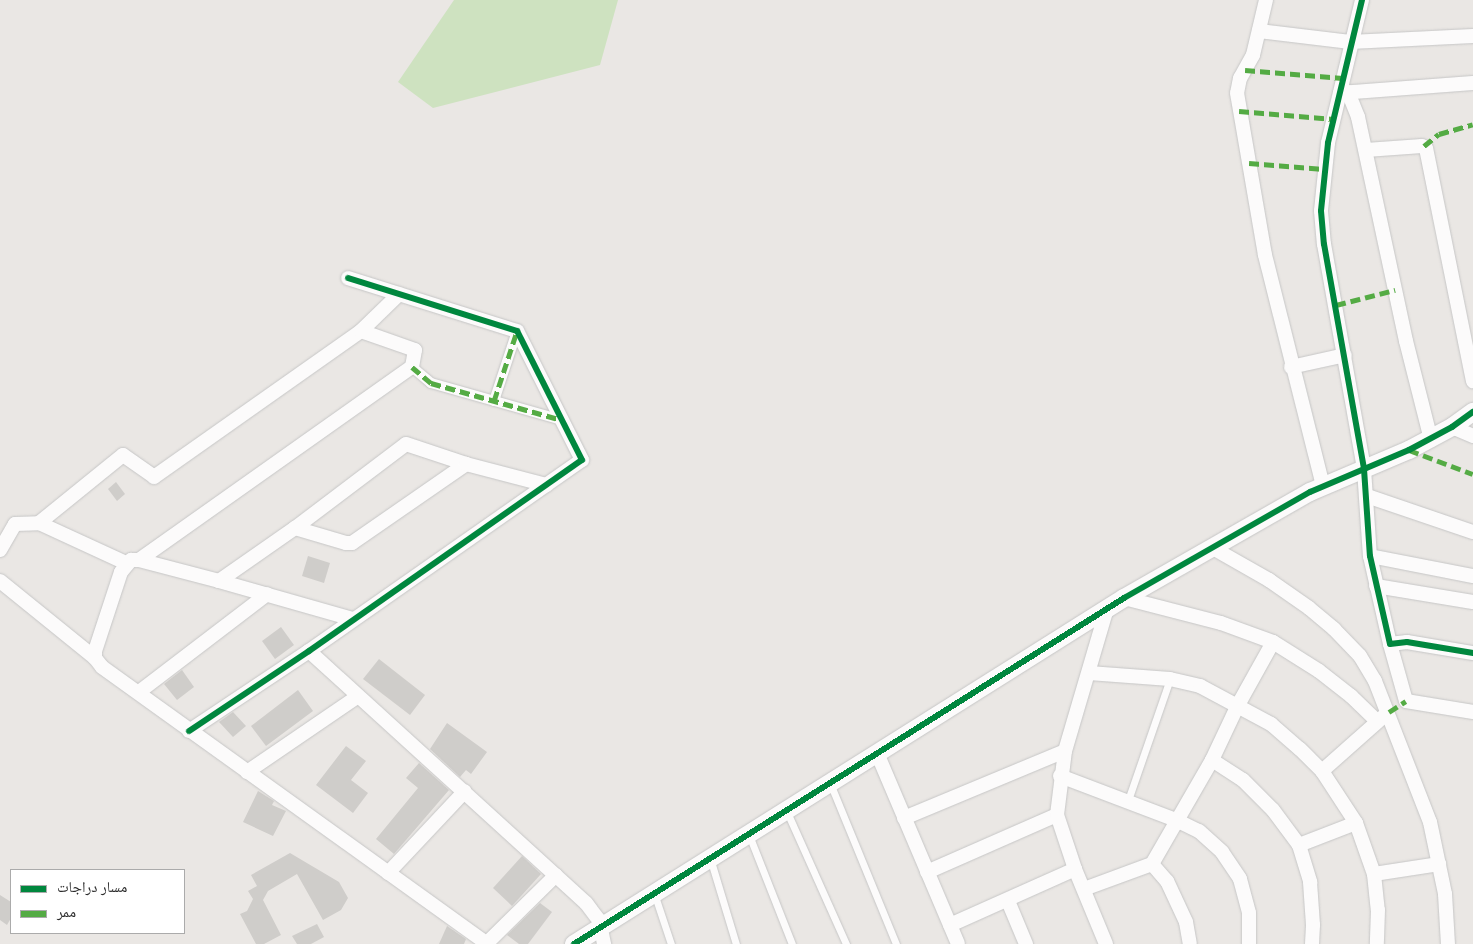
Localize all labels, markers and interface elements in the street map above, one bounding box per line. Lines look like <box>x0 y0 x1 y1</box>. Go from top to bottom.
legend <box>10 869 185 934</box>
text: مسار دراجات <box>57 879 127 898</box>
text: ممر <box>57 904 76 923</box>

